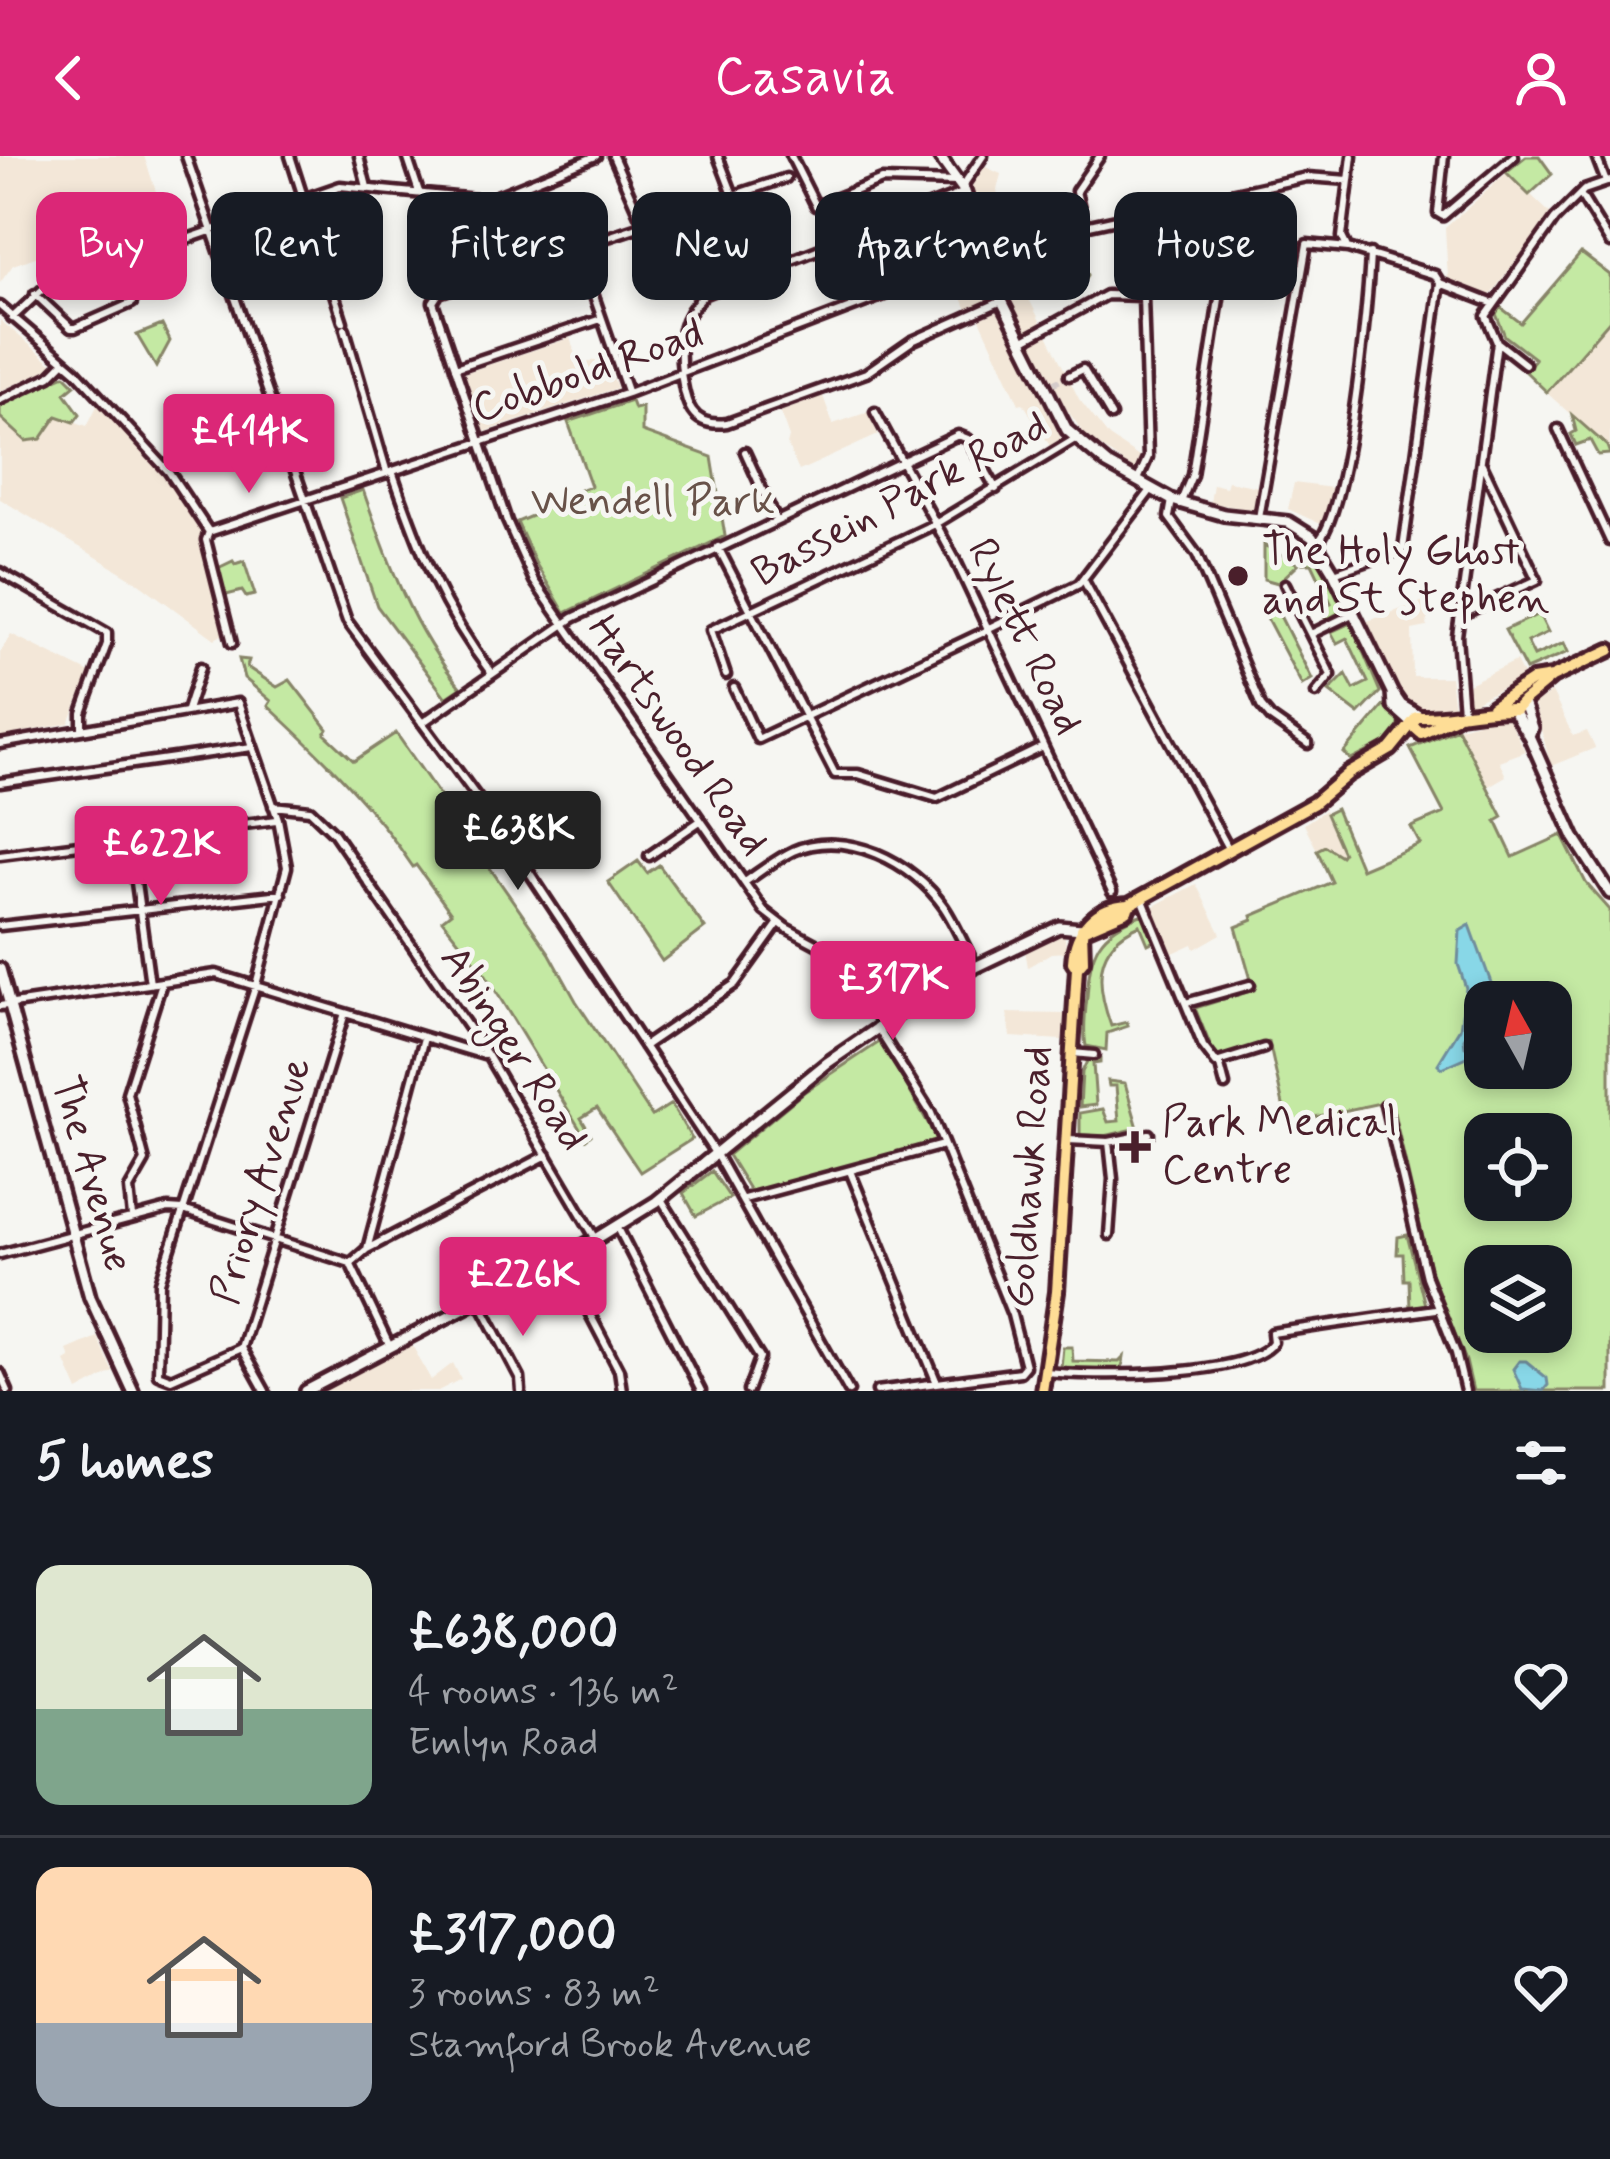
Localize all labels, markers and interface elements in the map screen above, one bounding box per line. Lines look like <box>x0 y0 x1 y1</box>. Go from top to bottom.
text: Casavia <box>714 43 896 114</box>
icon: back <box>36 45 102 111</box>
icon: person <box>1508 45 1574 111</box>
chip: Buy <box>36 192 187 300</box>
chip: Rent <box>211 192 383 300</box>
chip: Filters <box>407 192 608 300</box>
chip: New <box>632 192 791 300</box>
chip: Apartment <box>815 192 1090 300</box>
chip: House <box>1114 192 1297 300</box>
street label: Cobbold Road <box>465 307 711 437</box>
pin: £414K <box>165 394 333 496</box>
street label: Bassein Park Road <box>742 399 1058 601</box>
text: £414K <box>190 407 308 458</box>
park label: Wendell Park <box>531 475 775 530</box>
place label: The Holy Ghost and St Stephen <box>1262 525 1549 628</box>
street label: Rylett Road <box>953 530 1095 744</box>
marker: The Holy Ghost and St Stephen <box>1225 563 1251 589</box>
street label: Hartswood Road <box>574 605 780 867</box>
pin: £638K <box>434 791 602 893</box>
text: £638K <box>462 804 574 855</box>
pin: £622K <box>77 806 245 908</box>
text: £622K <box>102 819 220 870</box>
street label: Abinger Road <box>423 936 600 1164</box>
pin: £317K <box>809 941 977 1043</box>
text: £317K <box>837 954 949 1005</box>
north arrow <box>1464 981 1572 1089</box>
map controls <box>1464 981 1572 1353</box>
street label: Goldhawk Road <box>993 1044 1067 1310</box>
street label: Priory Avenue <box>198 1051 326 1311</box>
street label: The Avenue <box>37 1070 145 1278</box>
place label: Park Medical Centre <box>1162 1096 1397 1199</box>
button: locate <box>1464 1113 1572 1221</box>
marker: Park Medical Centre <box>1119 1131 1151 1163</box>
pin: £226K <box>439 1237 607 1339</box>
button: layers <box>1464 1245 1572 1353</box>
text: £226K <box>467 1250 579 1301</box>
text: 5 homes <box>36 1430 214 1496</box>
icon: filters <box>1508 1430 1574 1496</box>
text: £638,000 <box>408 1601 618 1667</box>
icon: home <box>132 1613 276 1757</box>
icon: heart <box>1508 1652 1574 1718</box>
text: 4 rooms · 136 m² <box>408 1667 679 1718</box>
text: Emlyn Road <box>408 1718 598 1769</box>
text: £317,000 <box>408 1903 617 1969</box>
icon: home <box>132 1915 276 2059</box>
icon: heart <box>1508 1954 1574 2020</box>
text: 3 rooms · 83 m² <box>408 1969 660 2020</box>
text: Stamford Brook Avenue <box>408 2020 812 2071</box>

